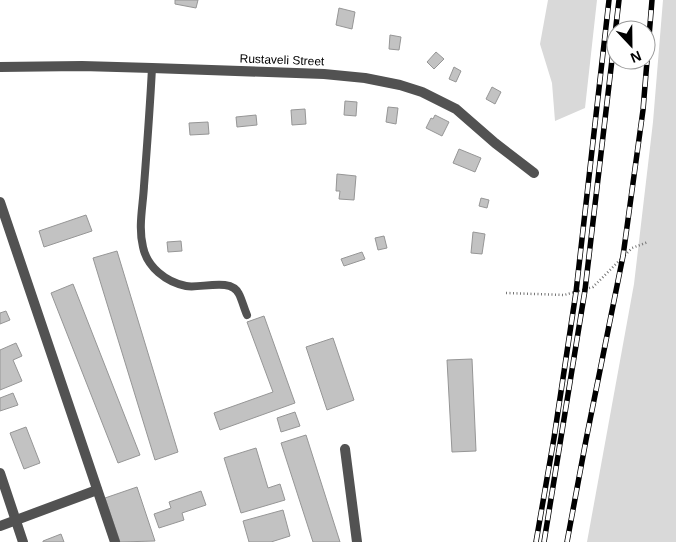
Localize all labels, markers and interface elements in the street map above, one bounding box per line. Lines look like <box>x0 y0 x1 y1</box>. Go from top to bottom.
north arrow <box>606 20 656 70</box>
text: N <box>628 48 644 66</box>
street label: Rustaveli Street <box>239 52 325 68</box>

